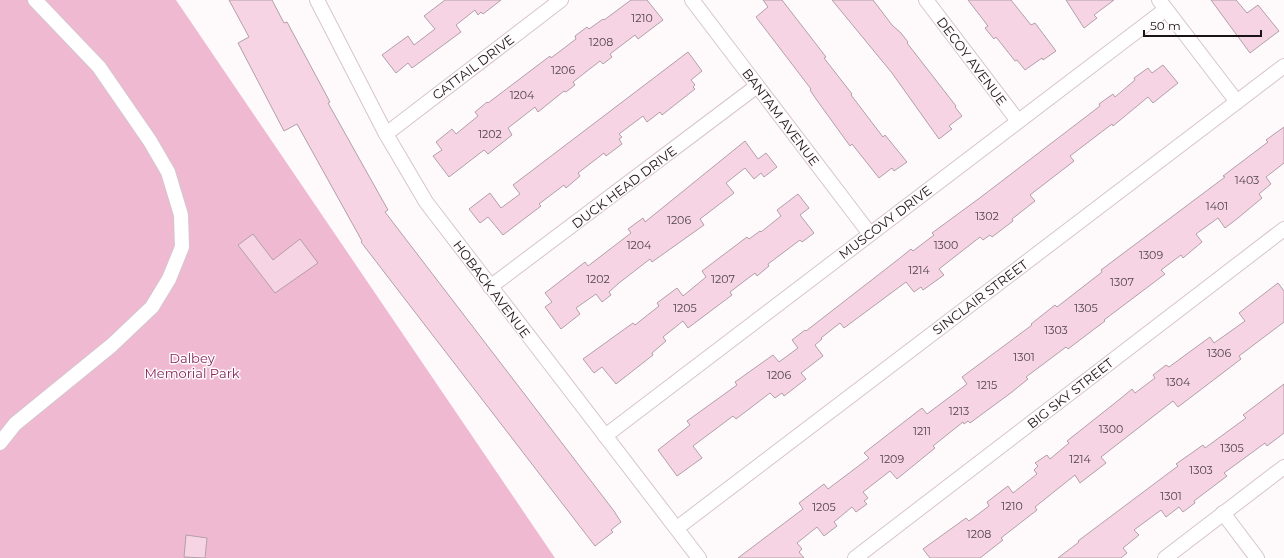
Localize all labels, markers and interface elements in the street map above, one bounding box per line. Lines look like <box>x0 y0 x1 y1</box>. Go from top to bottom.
house number: 1210 <box>631 11 653 25</box>
scale bar <box>1144 12 1261 38</box>
street label: DECOY AVENUE <box>934 14 1010 108</box>
text: 50 m <box>1150 18 1181 33</box>
street label: CATTAIL DRIVE <box>429 31 517 103</box>
house number: 1208 <box>589 35 613 49</box>
house number: 1206 <box>551 63 575 77</box>
street label: BANTAM AVENUE <box>739 65 823 169</box>
house number: 1204 <box>510 88 535 102</box>
house number: 1202 <box>478 127 502 141</box>
street label: DUCK HEAD DRIVE <box>568 142 680 232</box>
house number: 1403 <box>1235 173 1259 187</box>
street label: MUSCOVY DRIVE <box>835 182 935 262</box>
house number: 1401 <box>1206 199 1228 213</box>
house number: 1302 <box>975 209 999 223</box>
house number: 1206 <box>667 213 691 227</box>
street label: HOBACK AVENUE <box>450 237 534 341</box>
house number: 1204 <box>627 238 652 252</box>
house number: 1300 <box>934 238 958 252</box>
house number: 1309 <box>1139 248 1163 262</box>
street label: SINCLAIR STREET <box>929 256 1031 338</box>
house number: 1214 <box>908 263 930 277</box>
house number: 1202 <box>586 272 610 286</box>
house number: 1207 <box>711 272 735 286</box>
house number: 1307 <box>1110 275 1134 289</box>
house number: 1205 <box>673 301 697 315</box>
house number: 1305 <box>1074 301 1098 315</box>
house number: 1303 <box>1044 323 1068 337</box>
house number: 1306 <box>1207 346 1231 360</box>
park label: Dalbey Memorial Park <box>144 350 240 381</box>
house number: 1301 <box>1013 350 1035 364</box>
street label: BIG SKY STREET <box>1024 354 1117 432</box>
house number: 1206 <box>767 368 791 382</box>
house number: 1304 <box>1166 375 1191 389</box>
house number: 1215 <box>977 378 997 392</box>
house number: 1213 <box>949 404 969 418</box>
house number: 1300 <box>1099 422 1123 436</box>
house number: 1211 <box>913 424 931 438</box>
house number: 1305 <box>1220 441 1244 455</box>
house number: 1209 <box>880 452 904 466</box>
house number: 1214 <box>1069 452 1091 466</box>
house number: 1303 <box>1189 463 1213 477</box>
house number: 1301 <box>1160 489 1182 503</box>
house number: 1210 <box>1001 499 1023 513</box>
house number: 1205 <box>812 500 836 514</box>
house number: 1208 <box>967 527 991 541</box>

